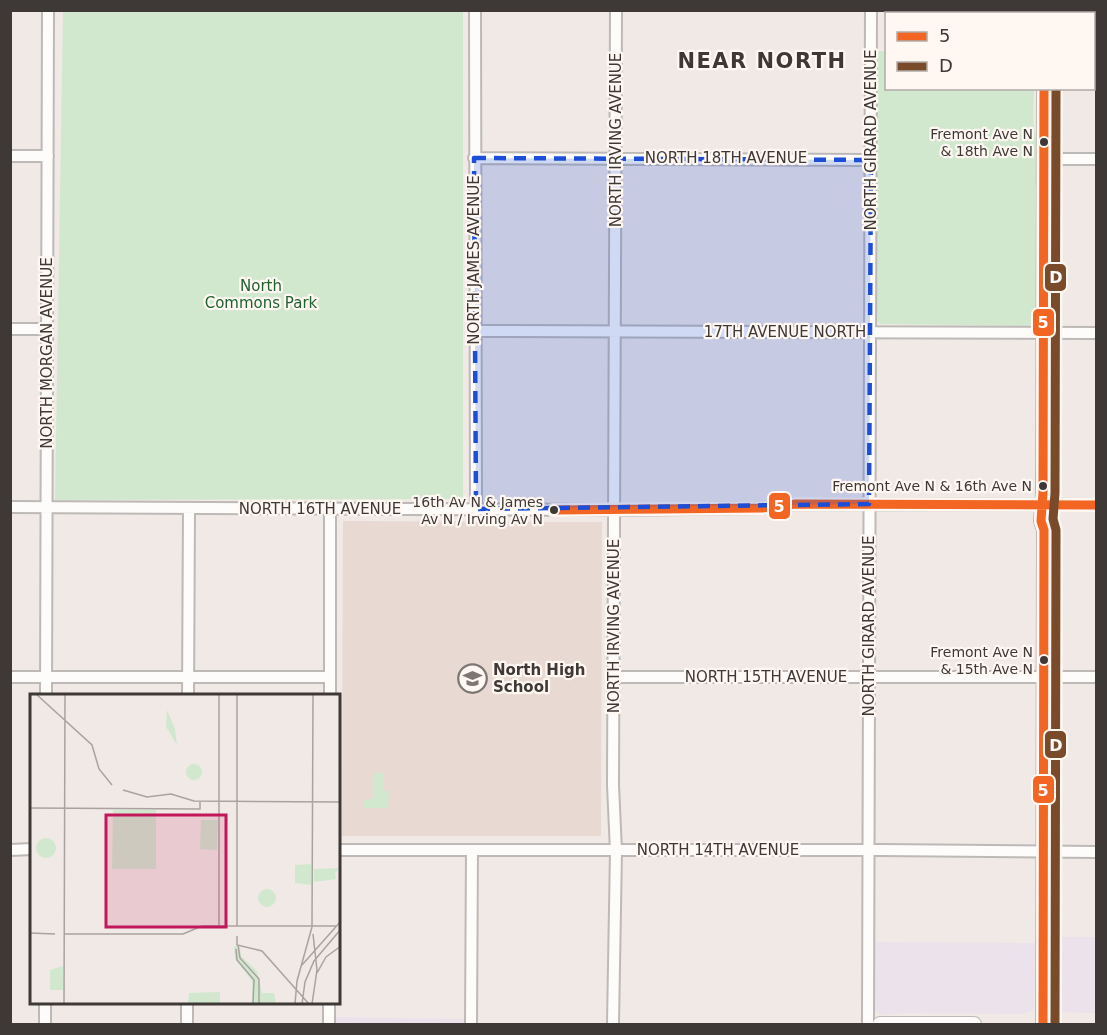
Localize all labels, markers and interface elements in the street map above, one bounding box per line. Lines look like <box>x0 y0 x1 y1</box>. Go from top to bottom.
legend <box>885 12 1095 90</box>
text: 5 <box>939 25 950 46</box>
district label: NEAR NORTH <box>677 49 847 73</box>
street label: NORTH GIRARD AVENUE <box>862 49 880 231</box>
street label: NORTH IRVING AVENUE <box>607 53 625 227</box>
text: D <box>939 55 953 76</box>
place label: Fremont Ave N & 18th Ave N <box>930 126 1033 159</box>
marker: Fremont Ave N & 18th Ave N <box>1038 136 1050 148</box>
street label: NORTH 18TH AVENUE <box>645 149 807 167</box>
street label: NORTH JAMES AVENUE <box>465 175 483 345</box>
street label: NORTH MORGAN AVENUE <box>38 257 56 449</box>
line badge: D <box>1044 263 1067 292</box>
text: D <box>1049 268 1063 287</box>
park label: North Commons Park <box>205 277 318 312</box>
line badge: 5 <box>1032 308 1055 337</box>
text: 5 <box>1037 313 1049 332</box>
street label: 17TH AVENUE NORTH <box>704 323 866 341</box>
place label: Fremont Ave N & 16th Ave N <box>832 478 1032 494</box>
marker: Fremont Ave N & 16th Ave N <box>1037 480 1049 492</box>
line badge: 5 <box>768 492 791 520</box>
place label: 16th Av N & James Av N / Irving Av N <box>412 494 543 527</box>
text: 5 <box>773 497 785 516</box>
street label: NORTH 16TH AVENUE <box>239 500 401 518</box>
marker: 16th Av N & James Av N / Irving Av N <box>548 504 560 516</box>
street label: NORTH GIRARD AVENUE <box>860 535 878 717</box>
street label: NORTH IRVING AVENUE <box>605 539 623 713</box>
place label: Fremont Ave N & 15th Ave N <box>930 644 1033 677</box>
marker: Fremont Ave N & 15th Ave N <box>1038 654 1050 666</box>
place label: North High School <box>493 661 585 696</box>
school or university icon: North High School <box>456 663 488 695</box>
street label: NORTH 15TH AVENUE <box>685 668 847 686</box>
inset map <box>30 694 340 1005</box>
line badge: D <box>1044 730 1067 759</box>
text: D <box>1049 736 1063 755</box>
line badge: 5 <box>1032 775 1055 804</box>
text: 5 <box>1037 781 1049 800</box>
street label: NORTH 14TH AVENUE <box>637 841 799 859</box>

